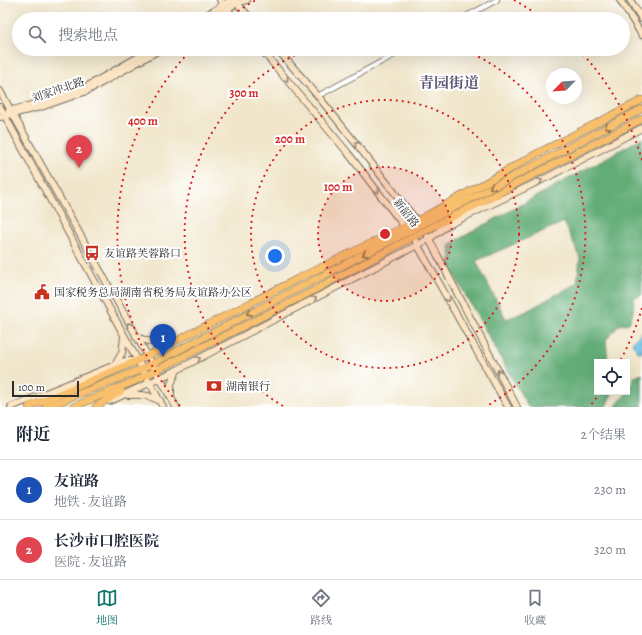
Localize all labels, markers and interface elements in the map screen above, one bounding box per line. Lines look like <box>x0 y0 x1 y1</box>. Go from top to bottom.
search box <box>12 12 630 56</box>
icon: search <box>26 23 48 45</box>
text: 搜索地点 <box>58 25 118 45</box>
north arrow <box>546 68 582 104</box>
district label: 青园街道 <box>419 73 479 93</box>
street label: 刘家冲北路 <box>30 74 86 106</box>
one-way arrow <box>282 74 289 81</box>
text: 300 m <box>229 85 259 101</box>
text: 400 m <box>128 113 158 129</box>
one-way arrow <box>604 122 612 130</box>
text: 200 m <box>275 131 305 147</box>
pin: 2 <box>66 135 92 168</box>
one-way arrow <box>354 142 361 149</box>
one-way arrow <box>536 178 543 186</box>
text: 100 m <box>324 179 352 195</box>
one-way arrow <box>489 183 497 190</box>
one-way arrow <box>372 186 379 193</box>
street label: 新韶路 <box>390 195 422 231</box>
centre of rings <box>378 227 392 241</box>
bus stop icon: 友谊路芙蓉路口 <box>83 244 101 262</box>
place label: 友谊路芙蓉路口 <box>104 246 181 261</box>
your location <box>265 246 285 266</box>
one-way arrow <box>361 249 369 257</box>
public building icon: 国家税务总局湖南省税务局友谊路办公区 <box>33 283 51 301</box>
place label: 国家税务总局湖南省税务局友谊路办公区 <box>54 285 252 300</box>
one-way arrow <box>444 295 451 302</box>
one-way arrow <box>309 296 317 304</box>
one-way arrow <box>246 309 253 316</box>
one-way arrow <box>126 321 133 329</box>
pin: 1 <box>150 324 176 357</box>
one-way arrow <box>194 356 201 364</box>
map controls <box>594 359 630 395</box>
button: locate <box>594 359 630 395</box>
one-way arrow <box>496 369 504 377</box>
bank icon: 湖南银行 <box>205 377 223 395</box>
scale bar <box>12 379 79 398</box>
place label: 湖南银行 <box>226 379 270 394</box>
text: 100 m <box>18 380 45 395</box>
text: 附近 <box>16 423 50 446</box>
text: 2个结果 <box>581 426 626 443</box>
text: 友谊路 <box>54 471 99 491</box>
text: 1 <box>27 481 31 498</box>
text: 230 m <box>594 481 626 498</box>
text: 地铁 · 友谊路 <box>54 493 127 510</box>
text: 长沙市口腔医院 <box>54 531 159 551</box>
text: 2 <box>26 541 32 558</box>
text: 320 m <box>594 541 626 558</box>
text: 医院 · 友谊路 <box>54 553 127 570</box>
tab: 地图 <box>96 587 118 628</box>
tab: 路线 <box>310 587 332 628</box>
tab: 收藏 <box>524 587 546 628</box>

